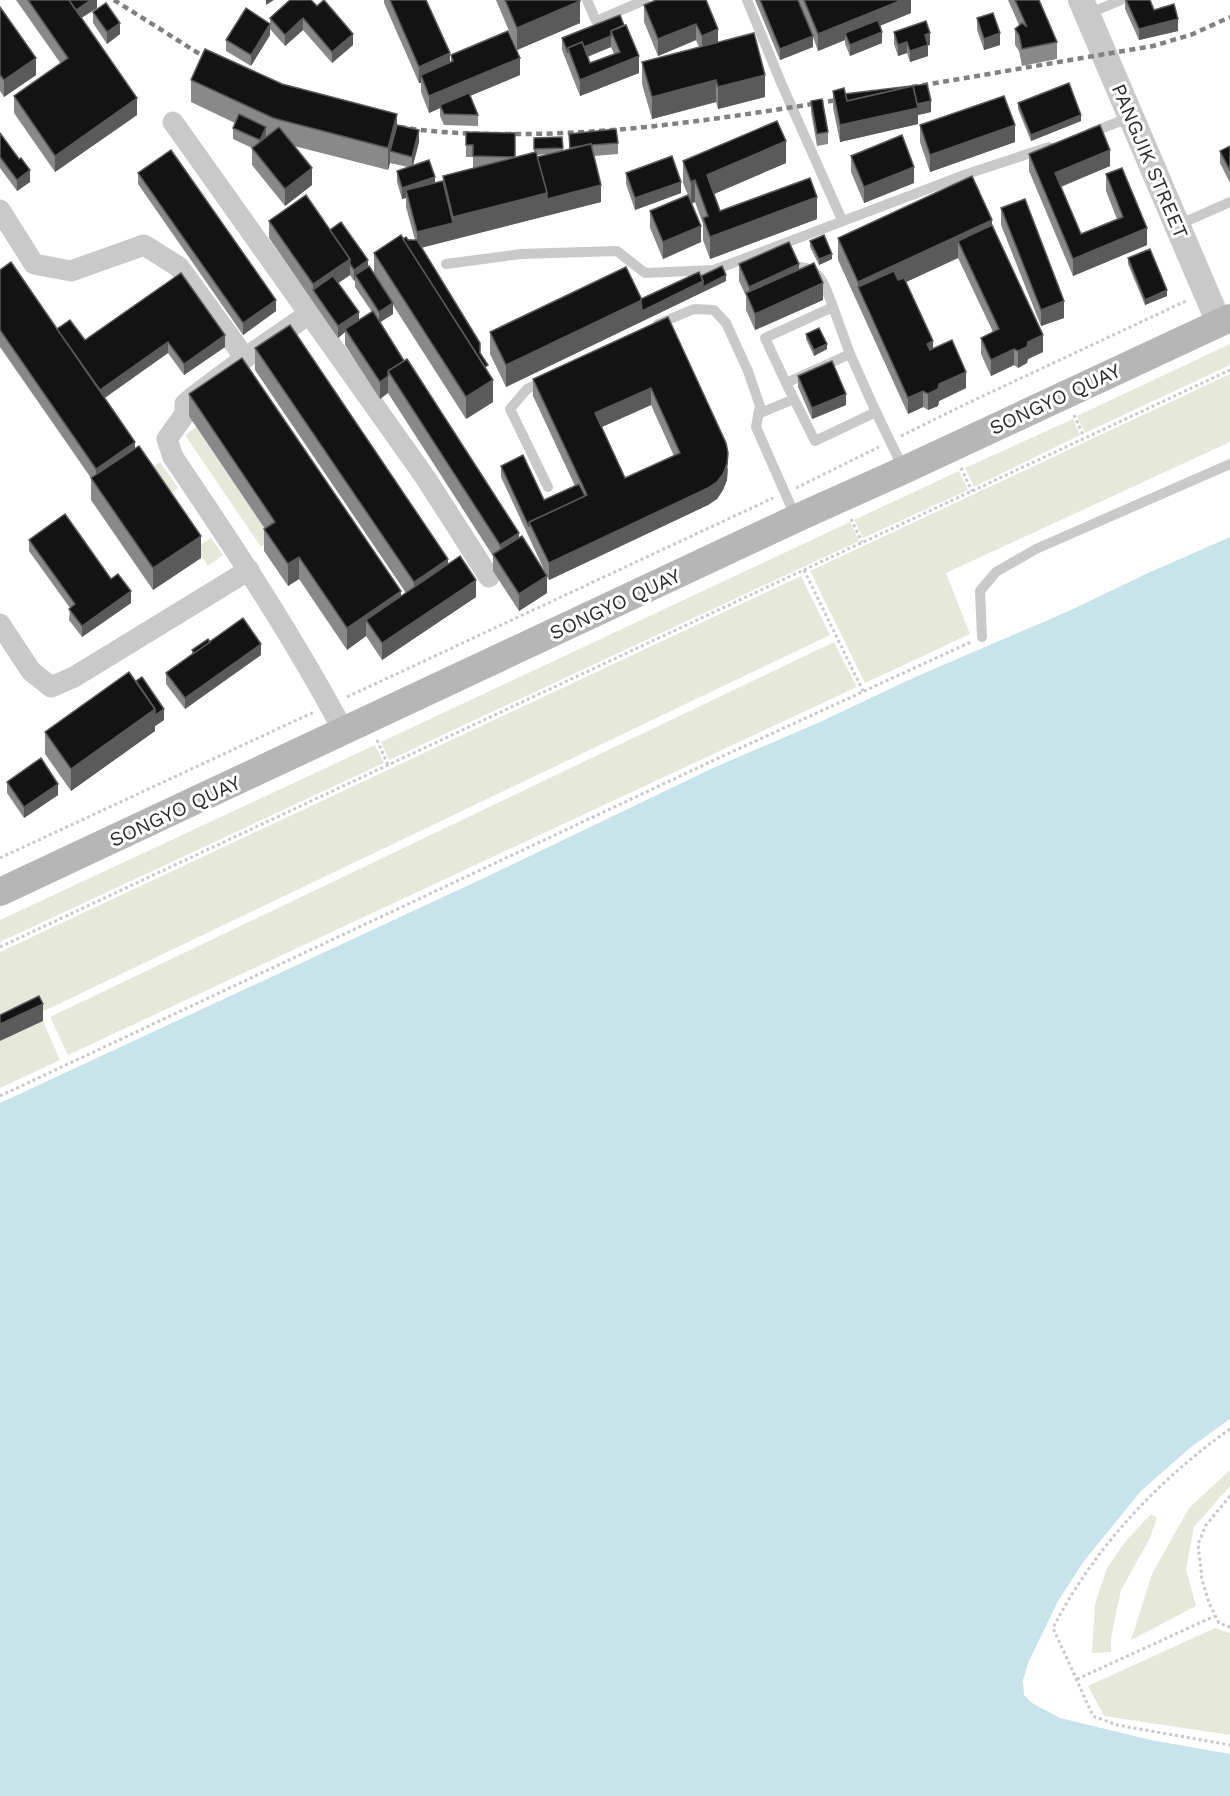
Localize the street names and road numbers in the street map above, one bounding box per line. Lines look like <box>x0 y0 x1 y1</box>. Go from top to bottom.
street label: PANGJIK STREET <box>1107 80 1193 242</box>
street label: SONGYO QUAY <box>986 358 1125 440</box>
street label: SONGYO QUAY <box>546 563 685 645</box>
street label: SONGYO QUAY <box>106 770 245 852</box>

